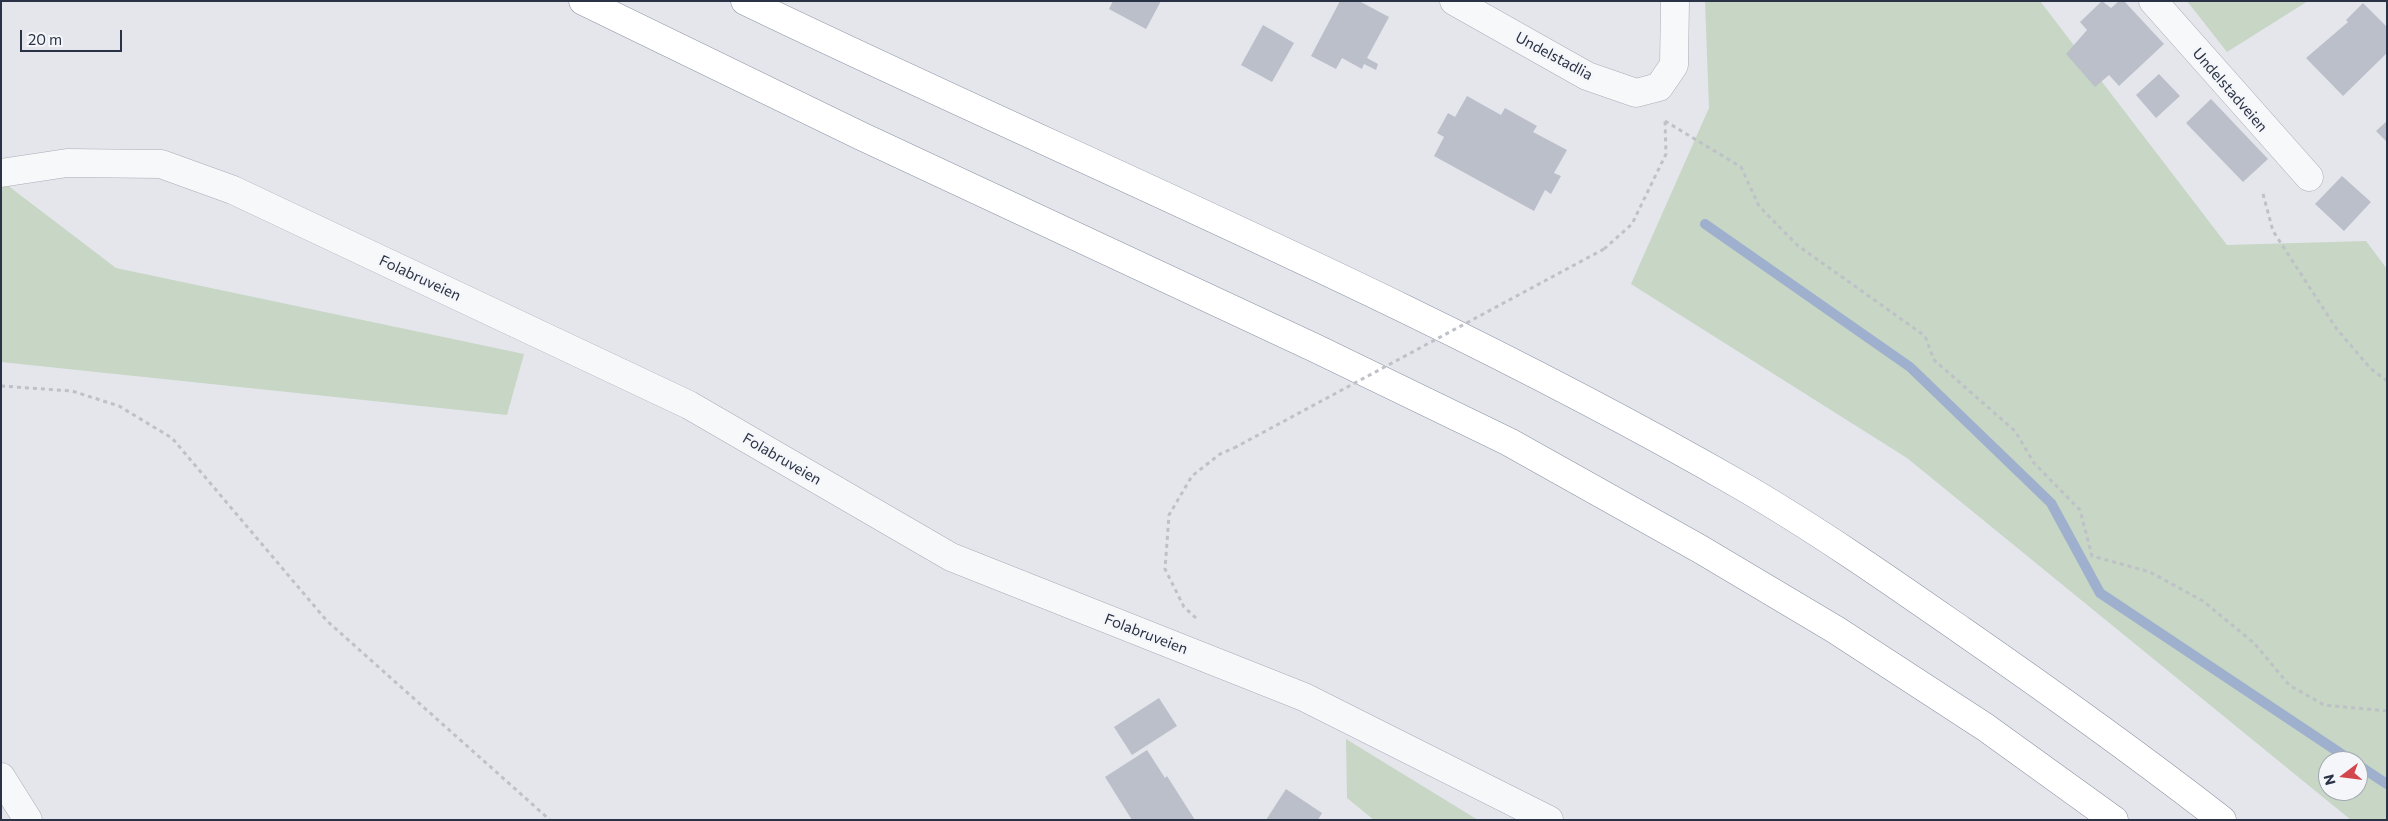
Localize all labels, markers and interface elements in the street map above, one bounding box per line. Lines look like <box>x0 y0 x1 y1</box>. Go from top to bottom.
scale bar <box>22 20 125 52</box>
street label: Undelstadlia <box>1512 28 1596 84</box>
text: 20 m <box>28 30 62 48</box>
street label: Undelstadveien <box>2189 44 2271 136</box>
street label: Folabruveien <box>376 251 464 305</box>
street label: Folabruveien <box>739 429 825 489</box>
street label: Folabruveien <box>1102 610 1190 658</box>
north arrow <box>2318 751 2368 801</box>
text: N <box>2319 772 2339 787</box>

